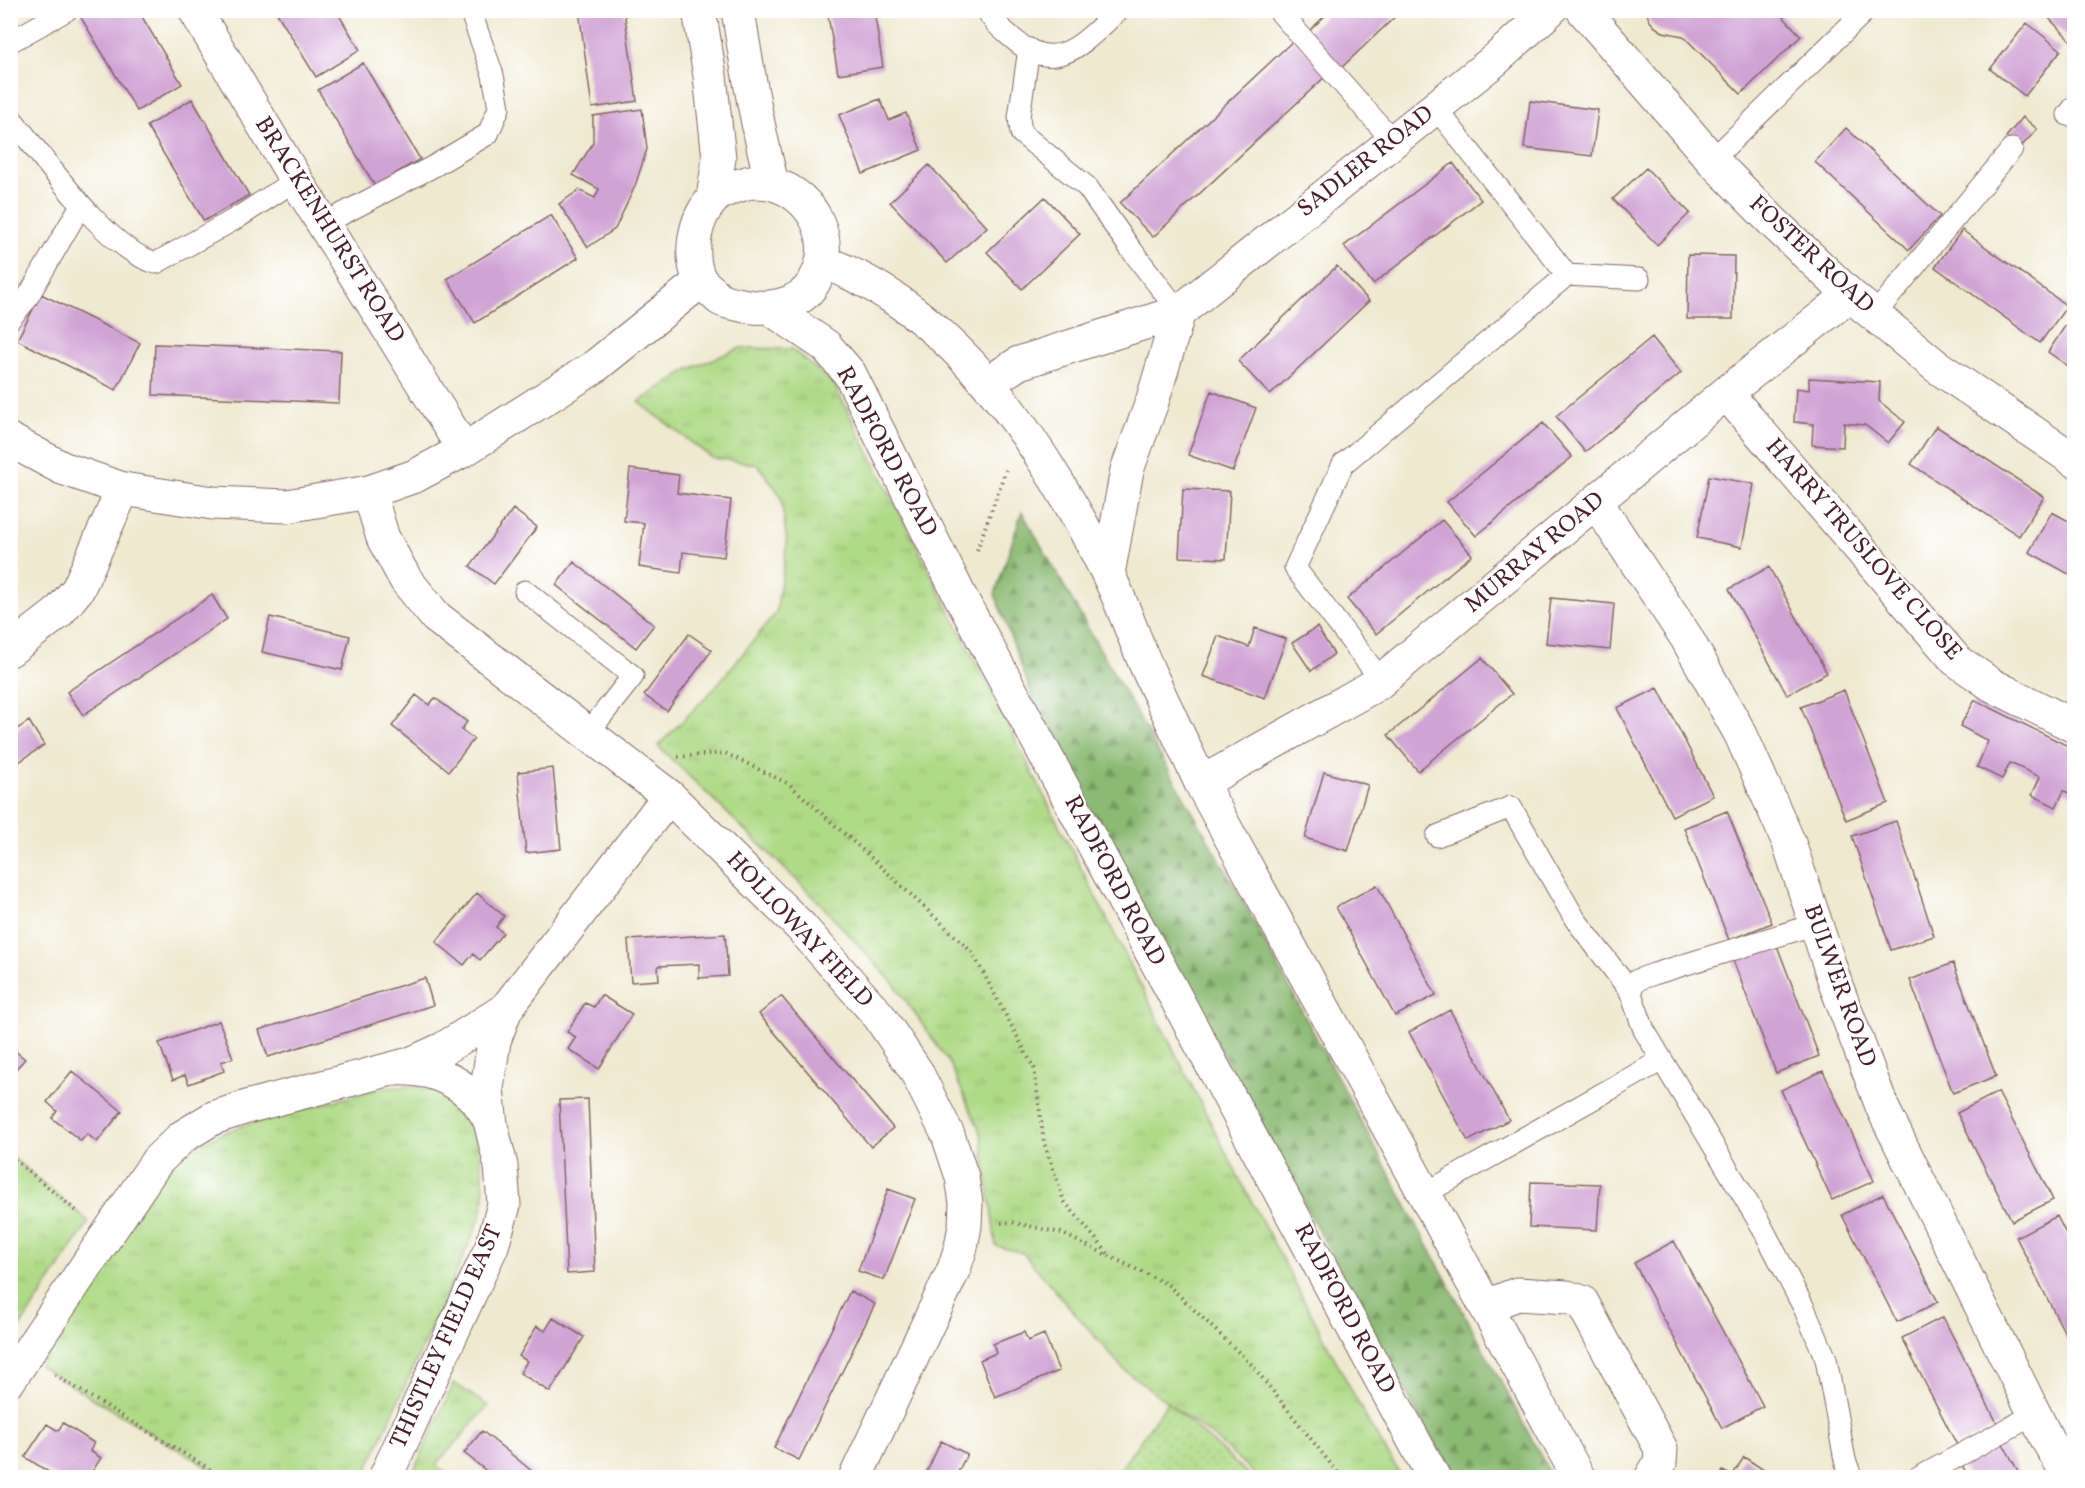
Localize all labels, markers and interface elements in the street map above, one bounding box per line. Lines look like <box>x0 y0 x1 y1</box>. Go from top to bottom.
street label: SADLER ROAD <box>1291 98 1441 226</box>
street label: BRACKENHURST ROAD <box>245 110 413 350</box>
street label: FOSTER ROAD <box>1741 188 1881 322</box>
street label: RADFORD ROAD <box>827 361 945 543</box>
street label: HARRY TRUSLOVE CLOSE <box>1757 431 1969 669</box>
street label: MURRAY ROAD <box>1458 484 1612 622</box>
street label: RADFORD ROAD <box>1055 790 1173 972</box>
street label: HOLLOWAY FIELD <box>717 844 881 1016</box>
street label: BULWER ROAD <box>1794 900 1884 1072</box>
street label: RADFORD ROAD <box>1285 1218 1403 1400</box>
street label: THISTLEY FIELD EAST <box>382 1220 512 1454</box>

